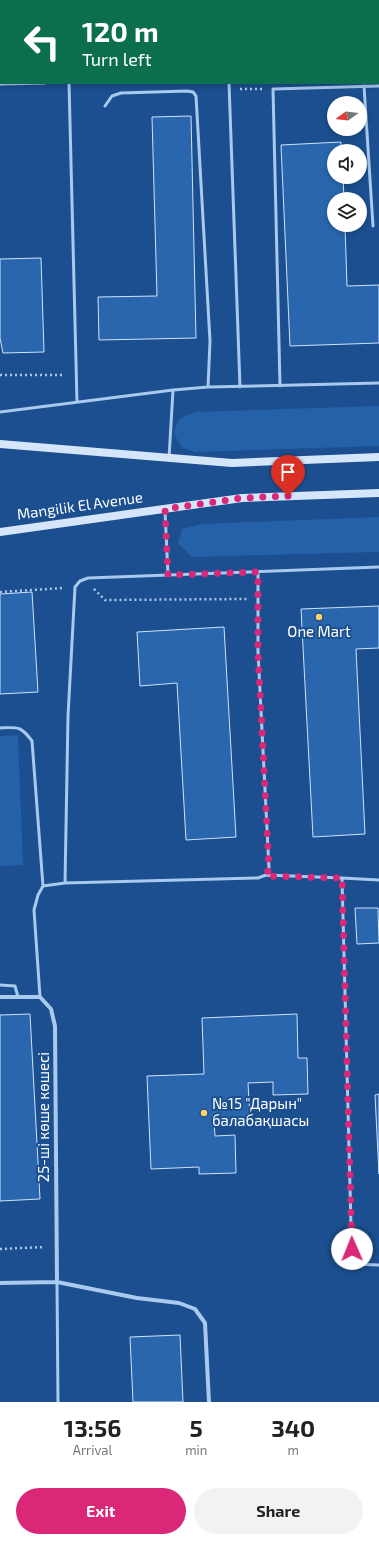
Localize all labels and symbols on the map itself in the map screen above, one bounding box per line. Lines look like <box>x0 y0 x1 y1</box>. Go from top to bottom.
north arrow <box>327 96 367 136</box>
pin <box>271 455 305 496</box>
street label: Mangilik El Avenue <box>16 487 144 523</box>
marker: One Mart <box>314 612 324 622</box>
place label: One Mart <box>287 622 351 640</box>
street label: 25-ші көше көшесі <box>34 1052 52 1182</box>
place label: №15 "Дарын" балабақшасы <box>212 1094 309 1129</box>
marker: №15 "Дарын" балабақшасы <box>199 1108 209 1118</box>
position arrow <box>331 1228 373 1270</box>

